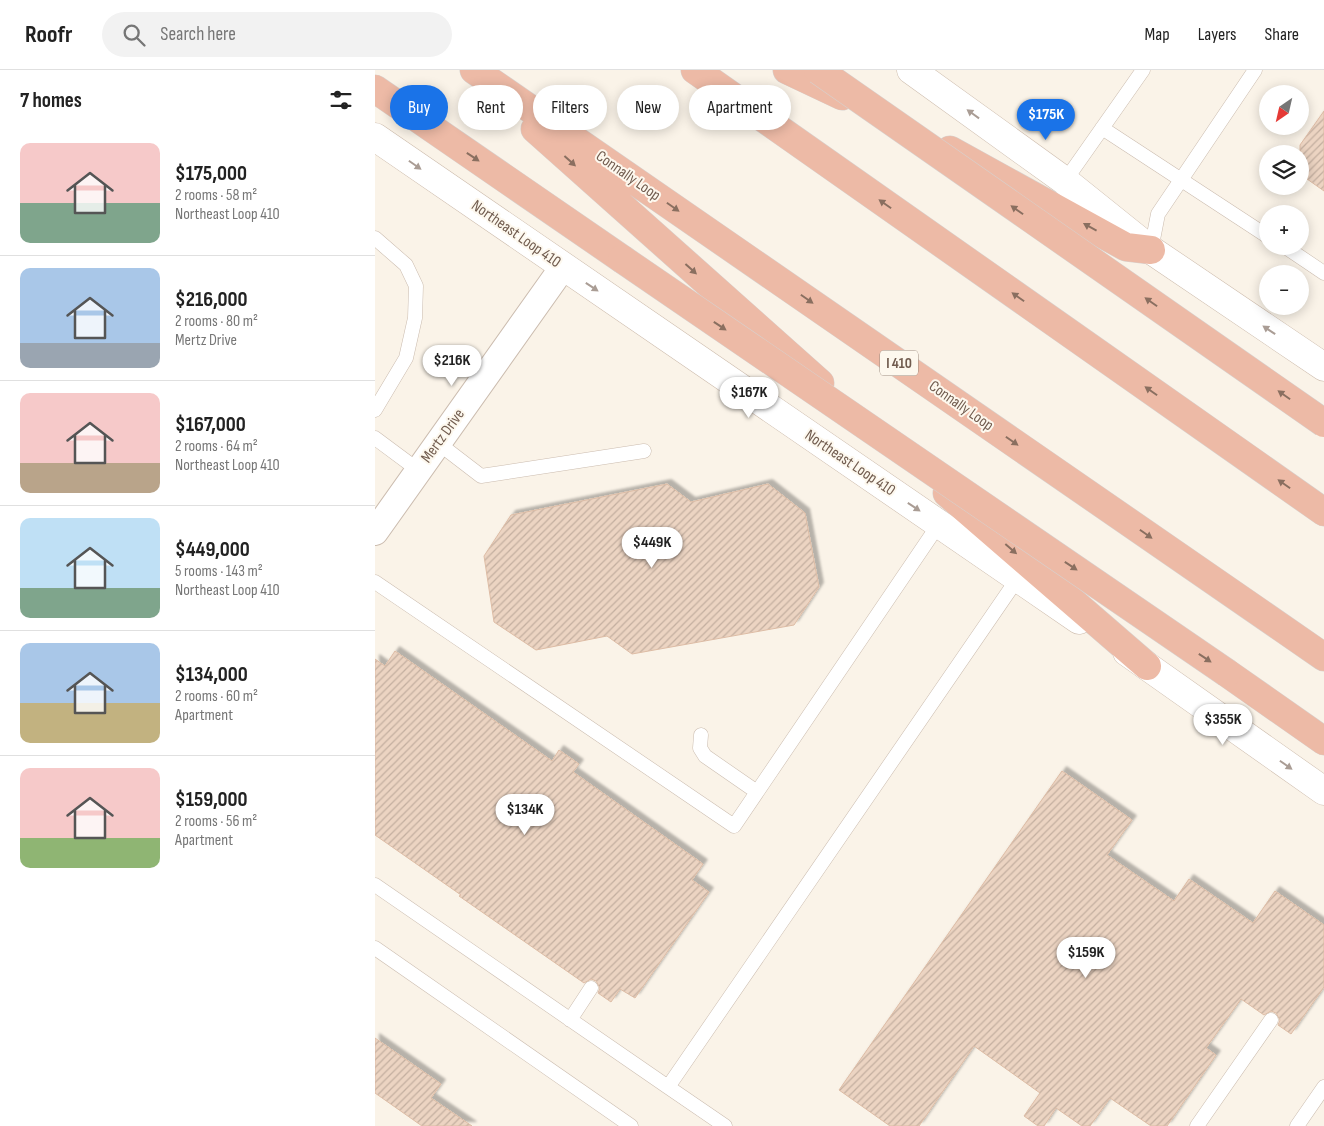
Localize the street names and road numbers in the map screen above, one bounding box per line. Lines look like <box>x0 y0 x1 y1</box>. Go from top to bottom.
street label: Connally Loop <box>592 147 664 205</box>
street label: Northeast Loop 410 <box>468 196 564 272</box>
road number: I 410 <box>880 350 918 376</box>
street label: Connally Loop <box>925 377 997 435</box>
street label: Mertz Drive <box>417 405 469 467</box>
street label: Northeast Loop 410 <box>801 426 899 500</box>

